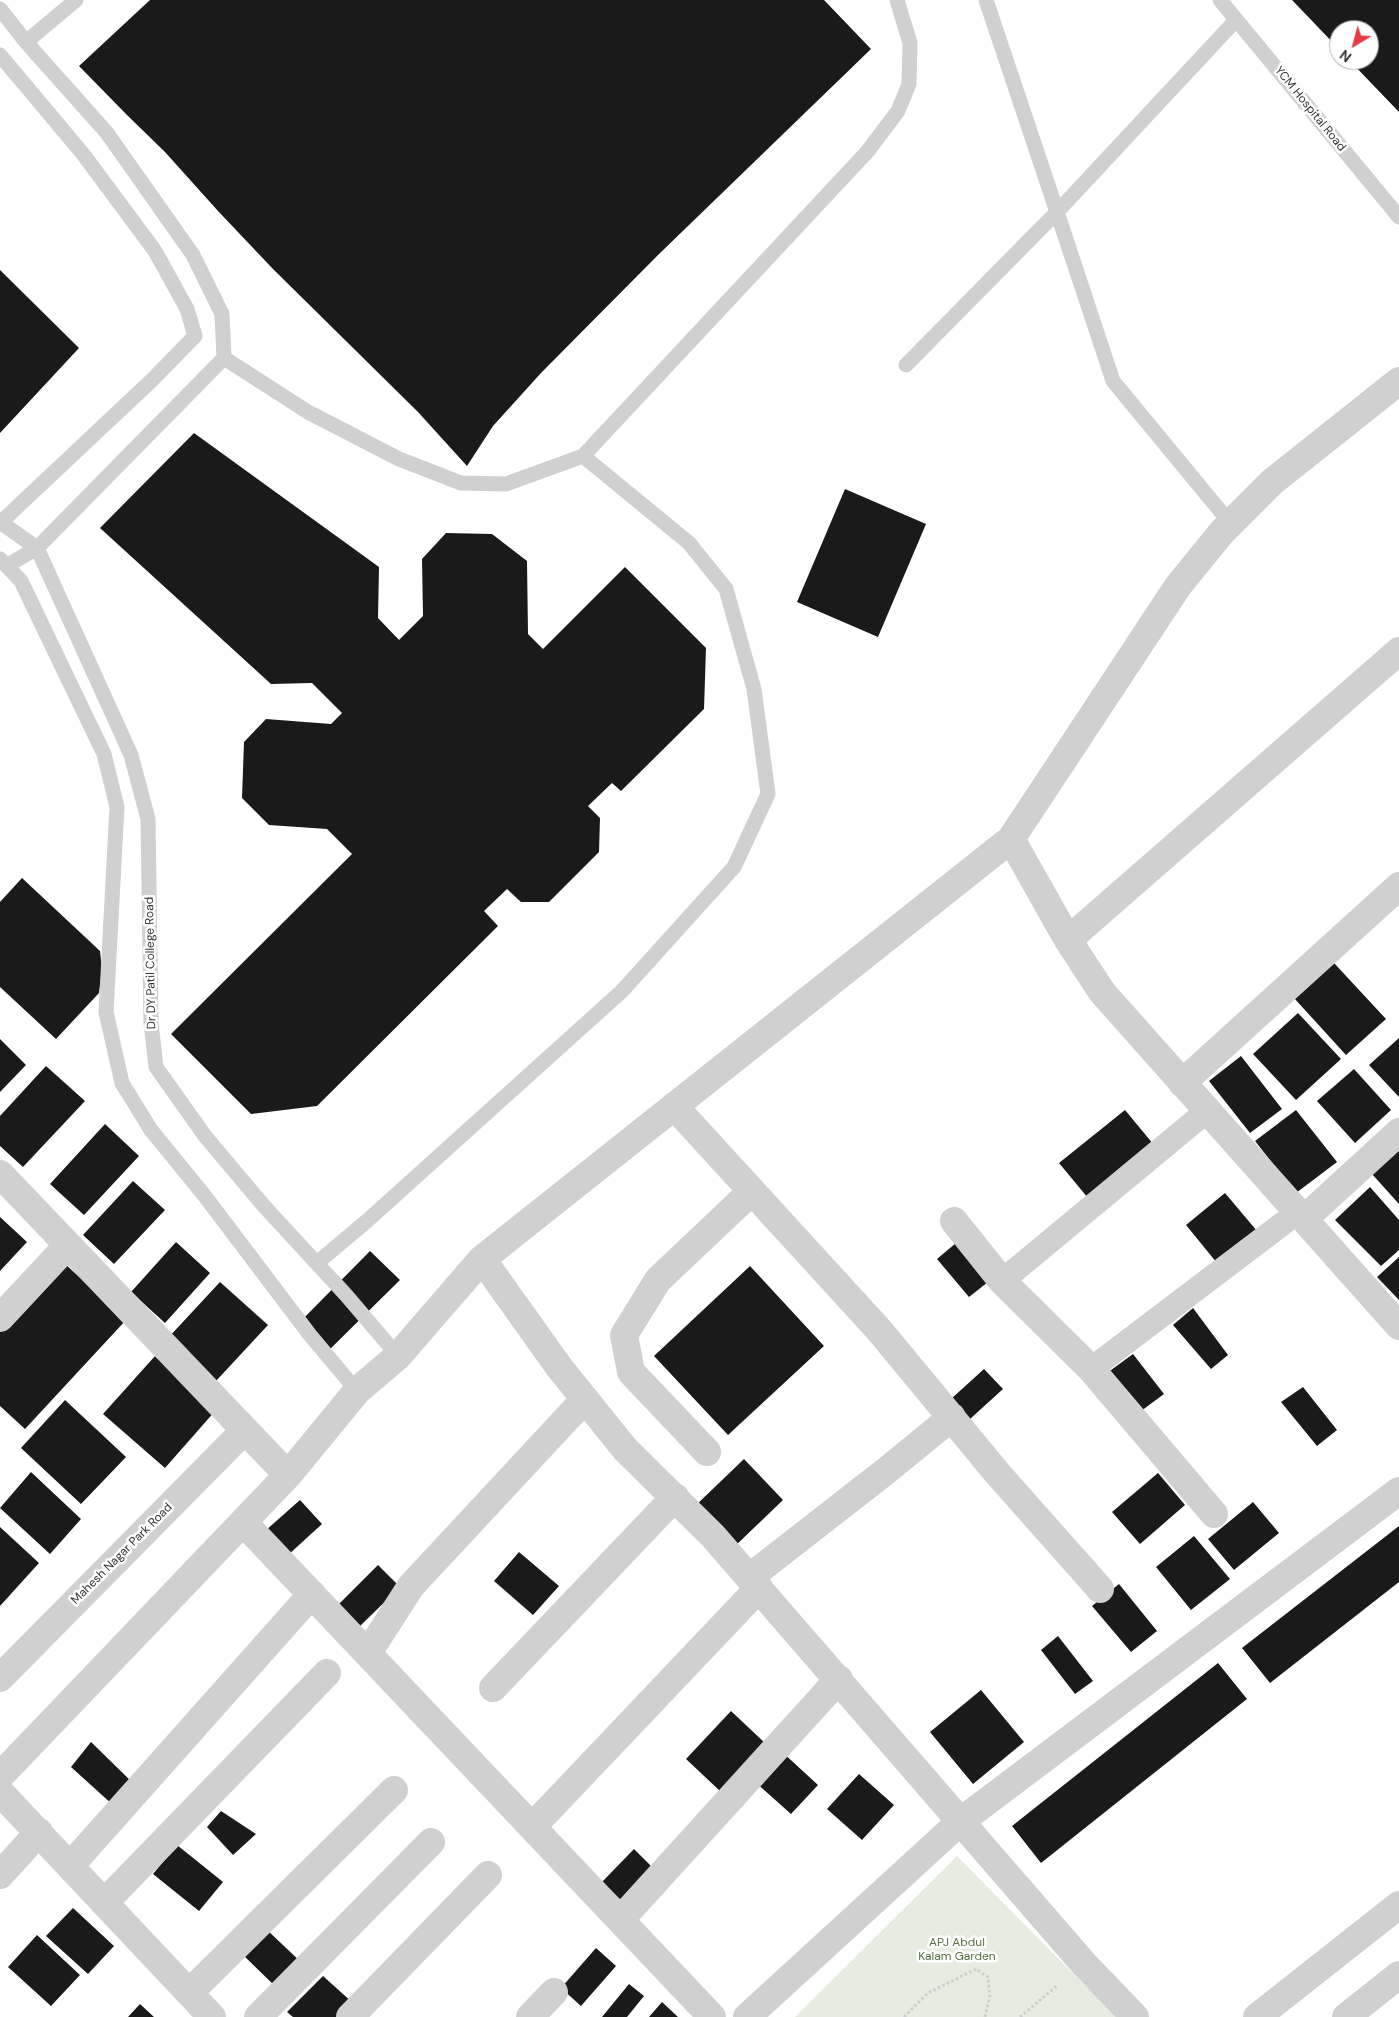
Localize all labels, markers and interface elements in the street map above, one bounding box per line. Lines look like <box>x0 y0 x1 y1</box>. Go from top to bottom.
north arrow <box>1329 20 1379 70</box>
text: N <box>1336 46 1355 66</box>
street label: YCM Hospital Road <box>1271 64 1349 154</box>
street label: Dr DY Patil College Road <box>143 897 159 1029</box>
street label: Mahesh Nagar Park Road <box>68 1500 176 1608</box>
park label: APJ Abdul Kalam Garden <box>918 1936 996 1964</box>

